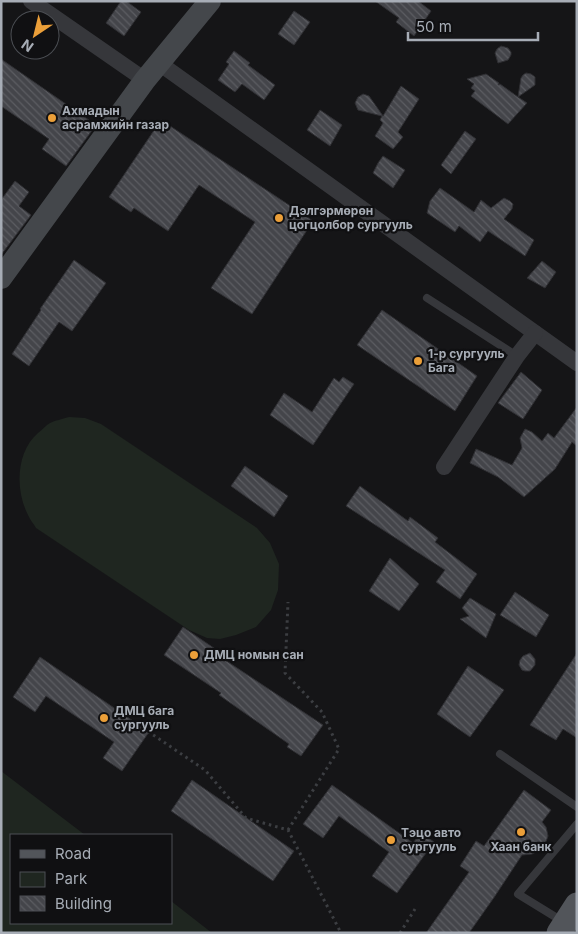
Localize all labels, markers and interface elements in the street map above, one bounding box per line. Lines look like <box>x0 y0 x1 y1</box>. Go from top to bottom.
north arrow <box>10 10 60 60</box>
scale bar <box>408 10 538 42</box>
text: 50 m <box>416 17 452 36</box>
text: N <box>18 36 37 56</box>
place label: Ахмадын асрамжийн газар <box>62 103 169 132</box>
marker: Ахмадын асрамжийн газар <box>46 112 58 124</box>
place label: Дэлгэрмөрөн цогцолбор сургууль <box>289 203 413 232</box>
marker: Дэлгэрмөрөн цогцолбор сургууль <box>273 212 285 224</box>
place label: 1-р сургууль Бага <box>428 346 505 375</box>
marker: 1-р сургууль Бага <box>412 355 424 367</box>
place label: ДМЦ номын сан <box>204 647 304 662</box>
marker: ДМЦ номын сан <box>188 649 200 661</box>
place label: ДМЦ бага сургууль <box>114 703 174 732</box>
marker: ДМЦ бага сургууль <box>98 712 110 724</box>
place label: Тэцо авто сургууль <box>401 825 461 854</box>
marker: Хаан банк <box>515 826 527 838</box>
legend <box>10 834 172 924</box>
marker: Тэцо авто сургууль <box>385 834 397 846</box>
place label: Хаан банк <box>490 839 552 854</box>
text: Road <box>55 844 91 863</box>
text: Park <box>55 869 88 888</box>
text: Building <box>55 894 112 913</box>

